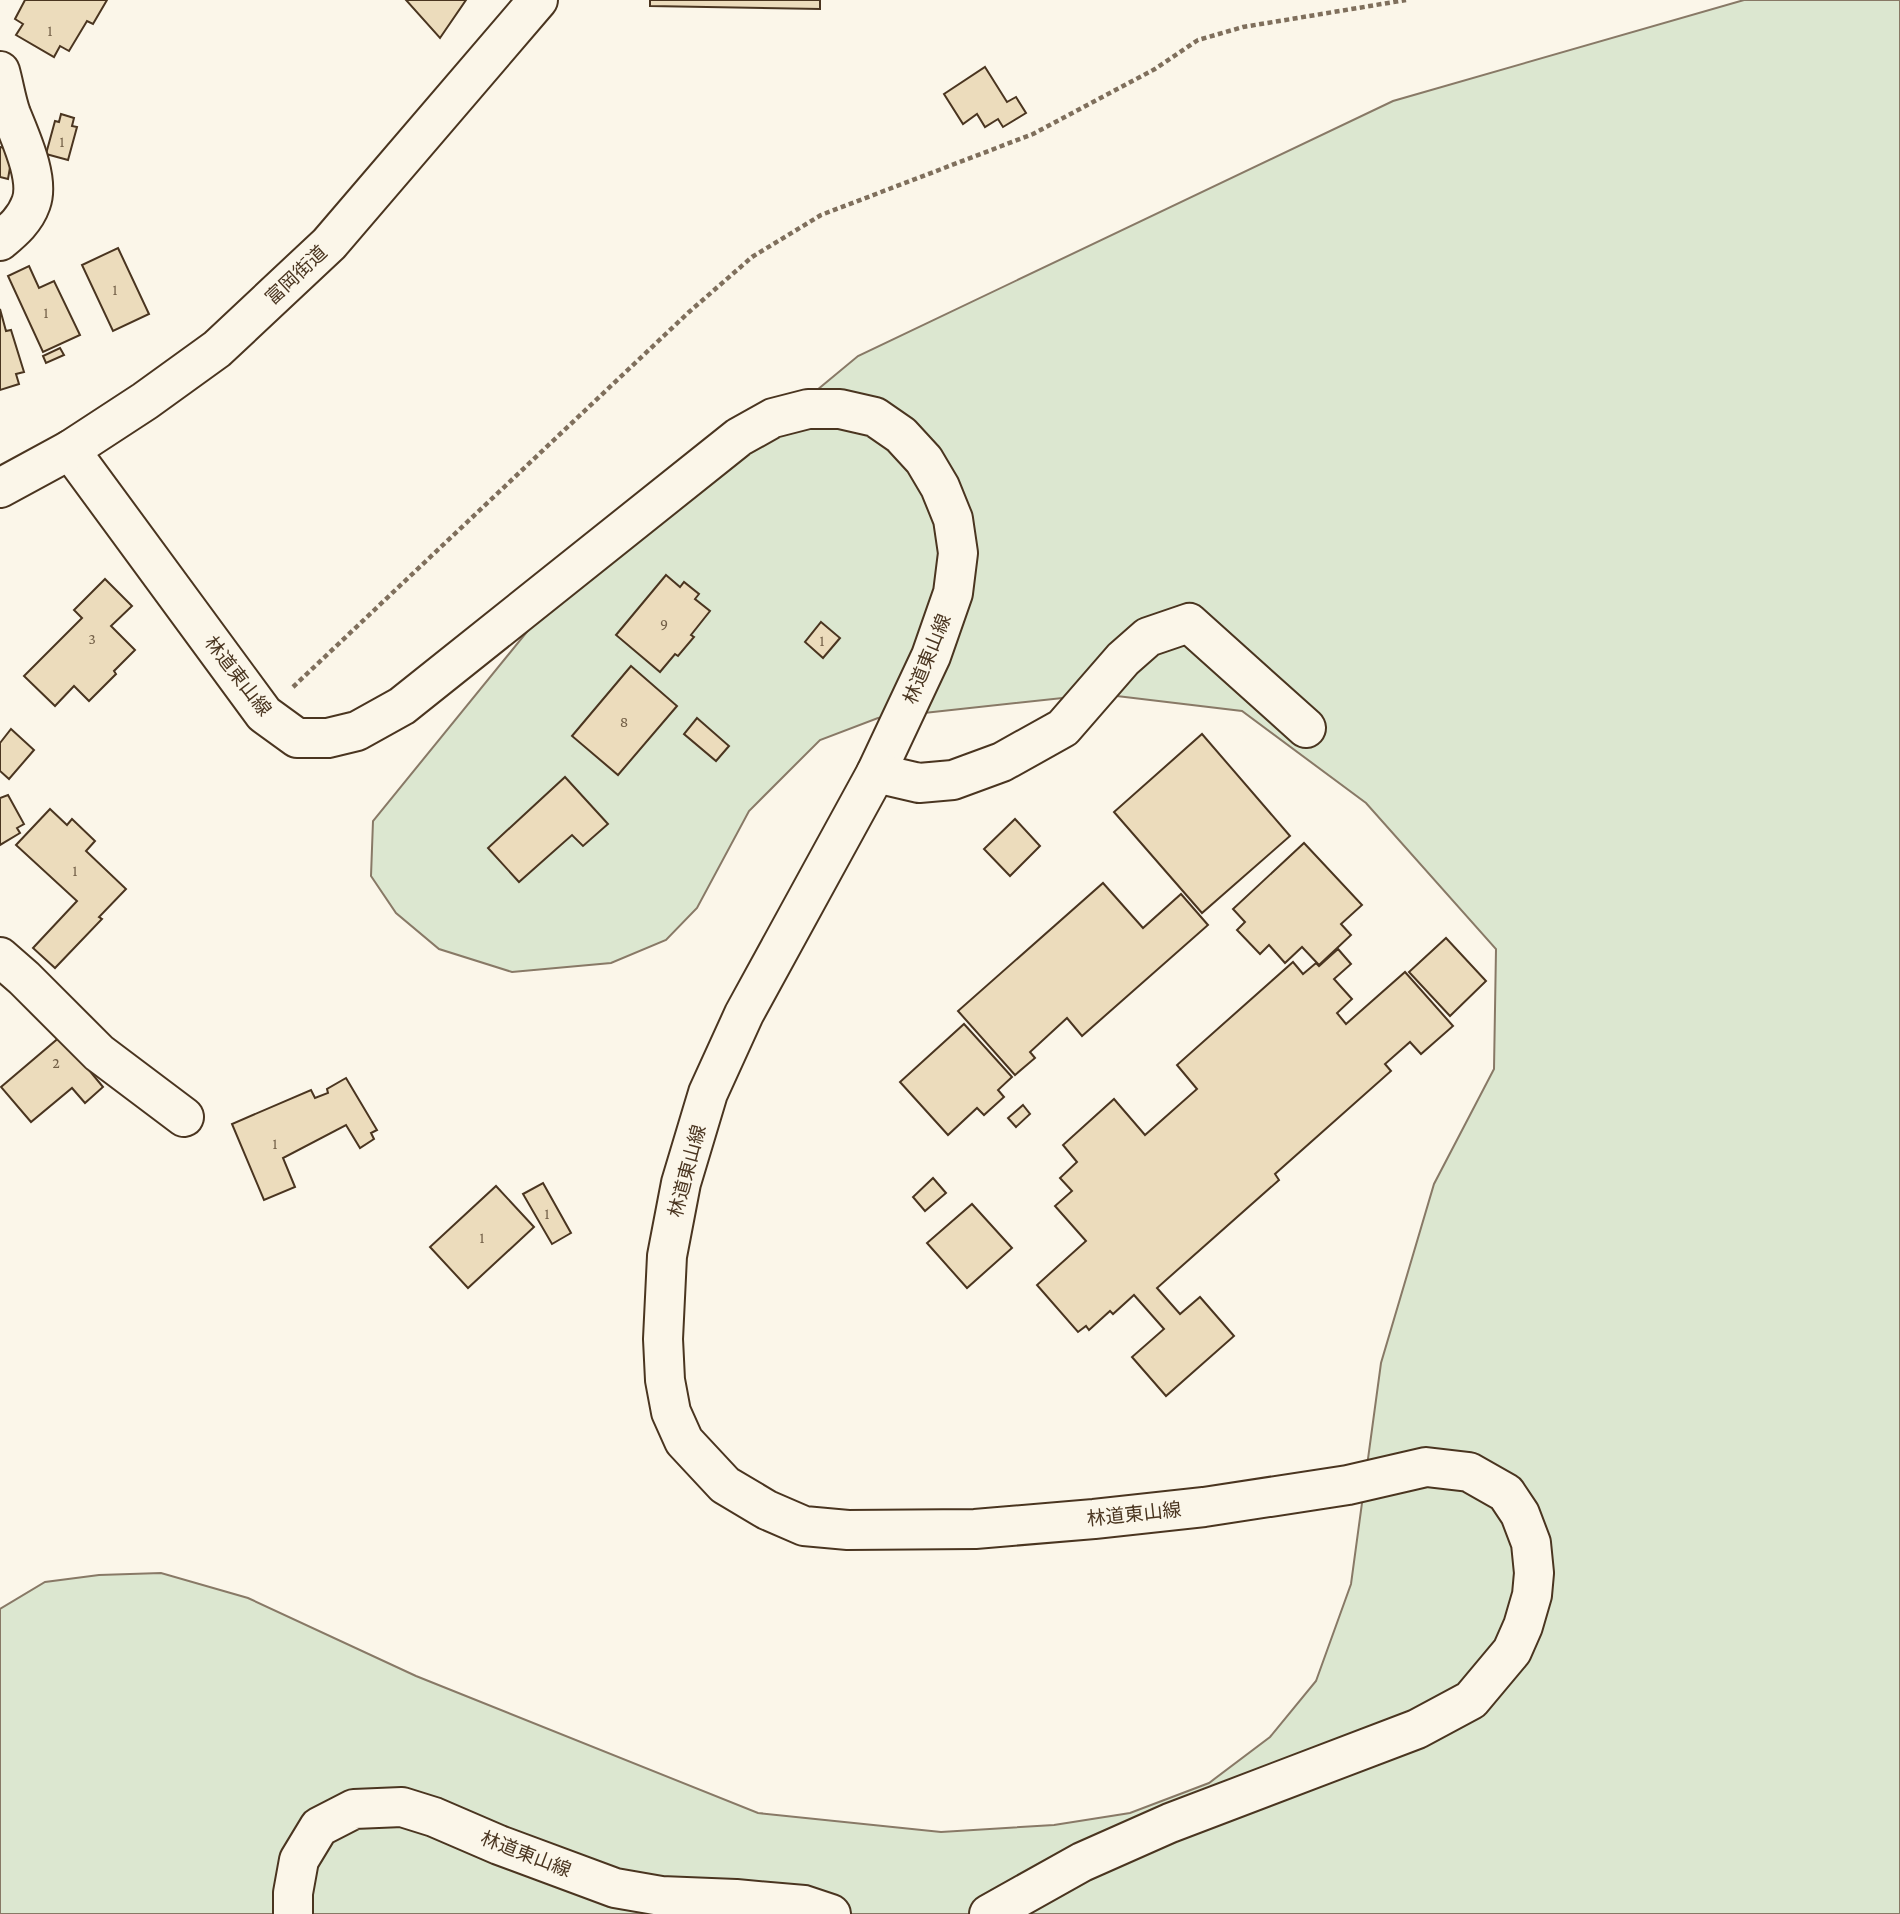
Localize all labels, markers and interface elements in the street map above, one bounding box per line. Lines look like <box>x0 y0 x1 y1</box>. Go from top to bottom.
house number: 1 <box>47 22 53 39</box>
house number: 1 <box>59 133 65 150</box>
street label: 富岡街道 <box>261 241 331 309</box>
house number: 1 <box>112 281 118 298</box>
house number: 1 <box>43 304 49 321</box>
street label: 林道東山線 <box>899 611 955 707</box>
house number: 9 <box>660 615 668 632</box>
house number: 3 <box>88 630 96 647</box>
street label: 林道東山線 <box>200 632 276 720</box>
house number: 1 <box>819 632 825 649</box>
house number: 8 <box>620 713 628 730</box>
house number: 1 <box>72 862 78 879</box>
house number: 2 <box>52 1054 60 1071</box>
street label: 林道東山線 <box>665 1122 709 1220</box>
house number: 1 <box>272 1135 278 1152</box>
house number: 1 <box>544 1205 550 1222</box>
house number: 1 <box>479 1229 485 1246</box>
street label: 林道東山線 <box>1086 1499 1182 1529</box>
street label: 林道東山線 <box>478 1827 574 1881</box>

